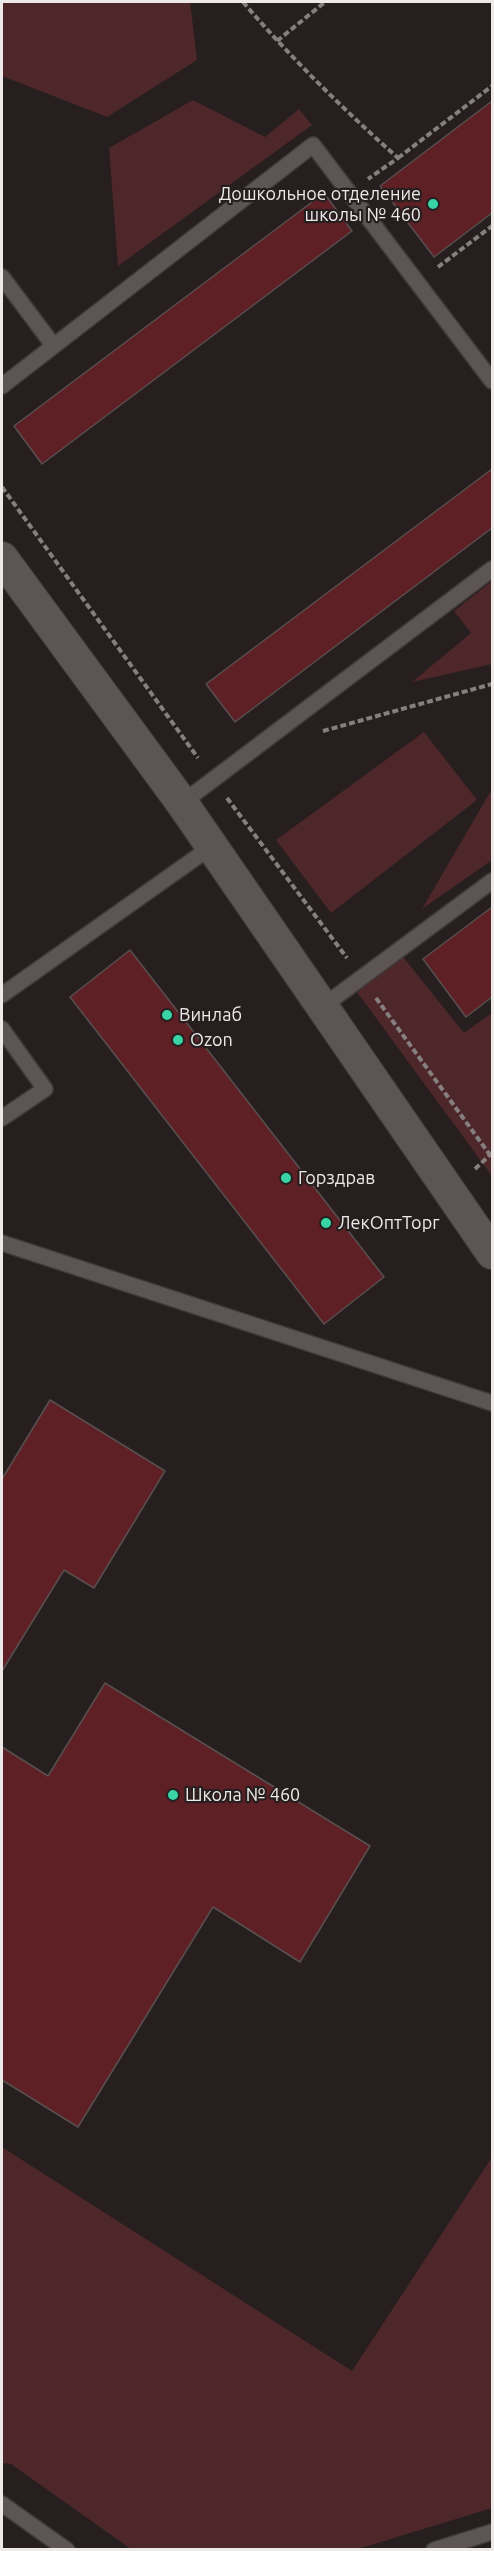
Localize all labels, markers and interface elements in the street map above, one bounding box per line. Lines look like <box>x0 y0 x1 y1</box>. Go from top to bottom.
place label: Дошкольное отделение школы № 460 <box>219 183 421 226</box>
marker: Дошкольное отделение школы № 460 <box>426 197 440 211</box>
place label: Винлаб <box>179 1004 242 1026</box>
marker: Винлаб <box>160 1008 174 1022</box>
place label: Ozon <box>190 1029 233 1051</box>
marker: Ozon <box>171 1033 185 1047</box>
place label: Горздрав <box>298 1167 375 1189</box>
marker: Горздрав <box>279 1171 293 1185</box>
place label: ЛекОптТорг <box>338 1212 439 1234</box>
marker: ЛекОптТорг <box>319 1216 333 1230</box>
place label: Школа № 460 <box>185 1784 300 1806</box>
marker: Школа № 460 <box>166 1788 180 1802</box>

